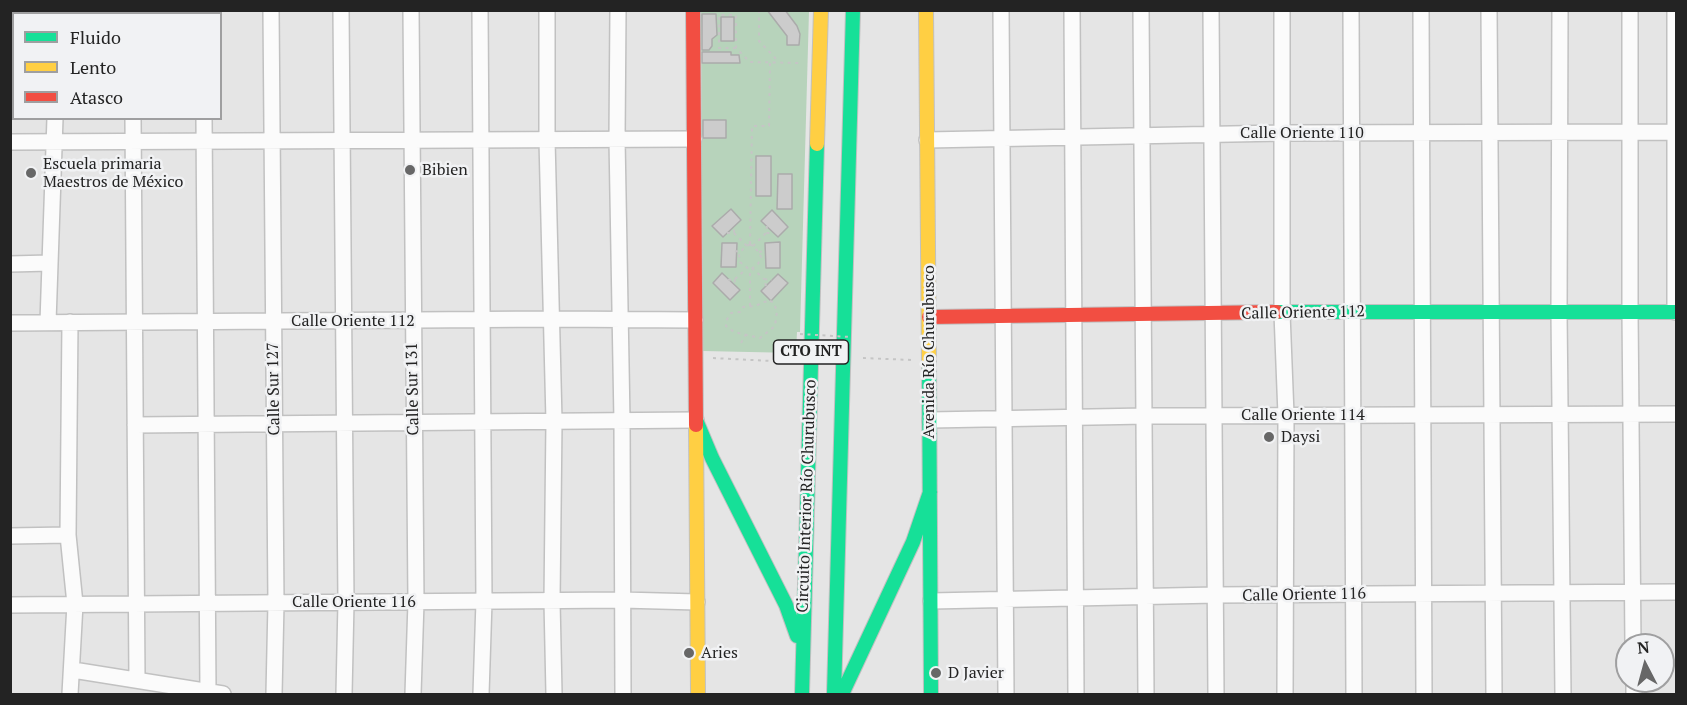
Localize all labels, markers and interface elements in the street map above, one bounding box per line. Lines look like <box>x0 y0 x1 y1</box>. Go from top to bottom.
legend <box>12 12 222 120</box>
text: Fluido <box>70 25 121 49</box>
text: Lento <box>70 55 116 79</box>
text: Atasco <box>70 85 123 109</box>
street label: Calle Oriente 110 <box>1240 123 1364 143</box>
place label: Escuela primaria Maestros de México <box>43 154 183 192</box>
place label: Bibien <box>422 160 468 180</box>
marker: Bibien <box>403 163 417 177</box>
marker: Escuela primaria Maestros de México <box>24 166 38 180</box>
street label: Avenida Río Churubusco <box>919 265 939 439</box>
street label: Calle Oriente 112 <box>1241 302 1365 324</box>
street label: Calle Oriente 112 <box>291 311 415 331</box>
road number: CTO INT <box>774 340 848 364</box>
street label: Calle Sur 127 <box>264 342 284 436</box>
street label: Calle Sur 131 <box>403 342 423 436</box>
street label: Circuito Interior Río Churubusco <box>793 379 821 613</box>
street label: Calle Oriente 114 <box>1241 405 1365 425</box>
place label: Daysi <box>1281 427 1320 447</box>
marker: Daysi <box>1262 430 1276 444</box>
street label: Calle Oriente 116 <box>1242 584 1366 606</box>
street label: Calle Oriente 116 <box>292 592 416 612</box>
north arrow <box>1615 633 1675 693</box>
text: N <box>1636 636 1651 659</box>
place label: Aries <box>701 643 738 663</box>
marker: Aries <box>682 646 696 660</box>
place label: D Javier <box>948 663 1004 683</box>
marker: D Javier <box>929 666 943 680</box>

